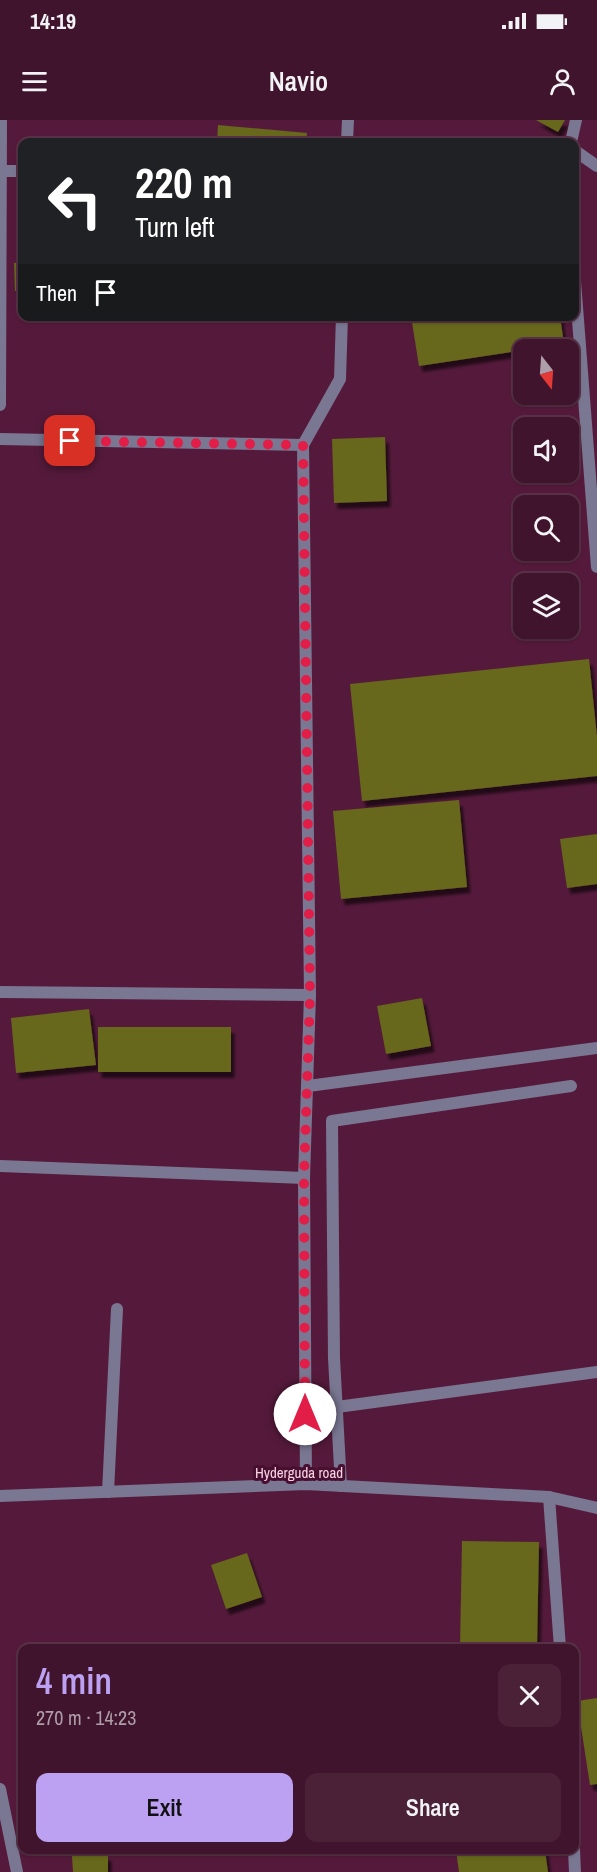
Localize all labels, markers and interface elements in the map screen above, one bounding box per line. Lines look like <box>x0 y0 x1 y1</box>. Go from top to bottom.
text: 14:19 <box>30 6 76 36</box>
text: Navio <box>269 63 328 99</box>
icon: menu <box>18 65 51 98</box>
icon: person <box>546 65 579 98</box>
text: 220 m <box>135 155 233 211</box>
icon: left <box>36 162 114 240</box>
text: Turn left <box>135 209 214 245</box>
icon: arrive <box>89 276 122 309</box>
text: Then <box>36 278 77 308</box>
north arrow <box>513 339 579 405</box>
map controls <box>513 339 579 639</box>
pin <box>44 415 95 466</box>
button: sound <box>513 417 579 483</box>
icon: arrive <box>53 424 86 457</box>
button: search <box>513 495 579 561</box>
button: layers <box>513 573 579 639</box>
position arrow <box>273 1382 337 1446</box>
street label: Hyderguda road <box>255 1462 343 1483</box>
text: 4 min <box>36 1657 112 1705</box>
button: close <box>498 1664 561 1727</box>
text: 270 m · 14:23 <box>36 1704 136 1731</box>
button: Exit <box>36 1773 293 1842</box>
button: Share <box>305 1773 561 1842</box>

